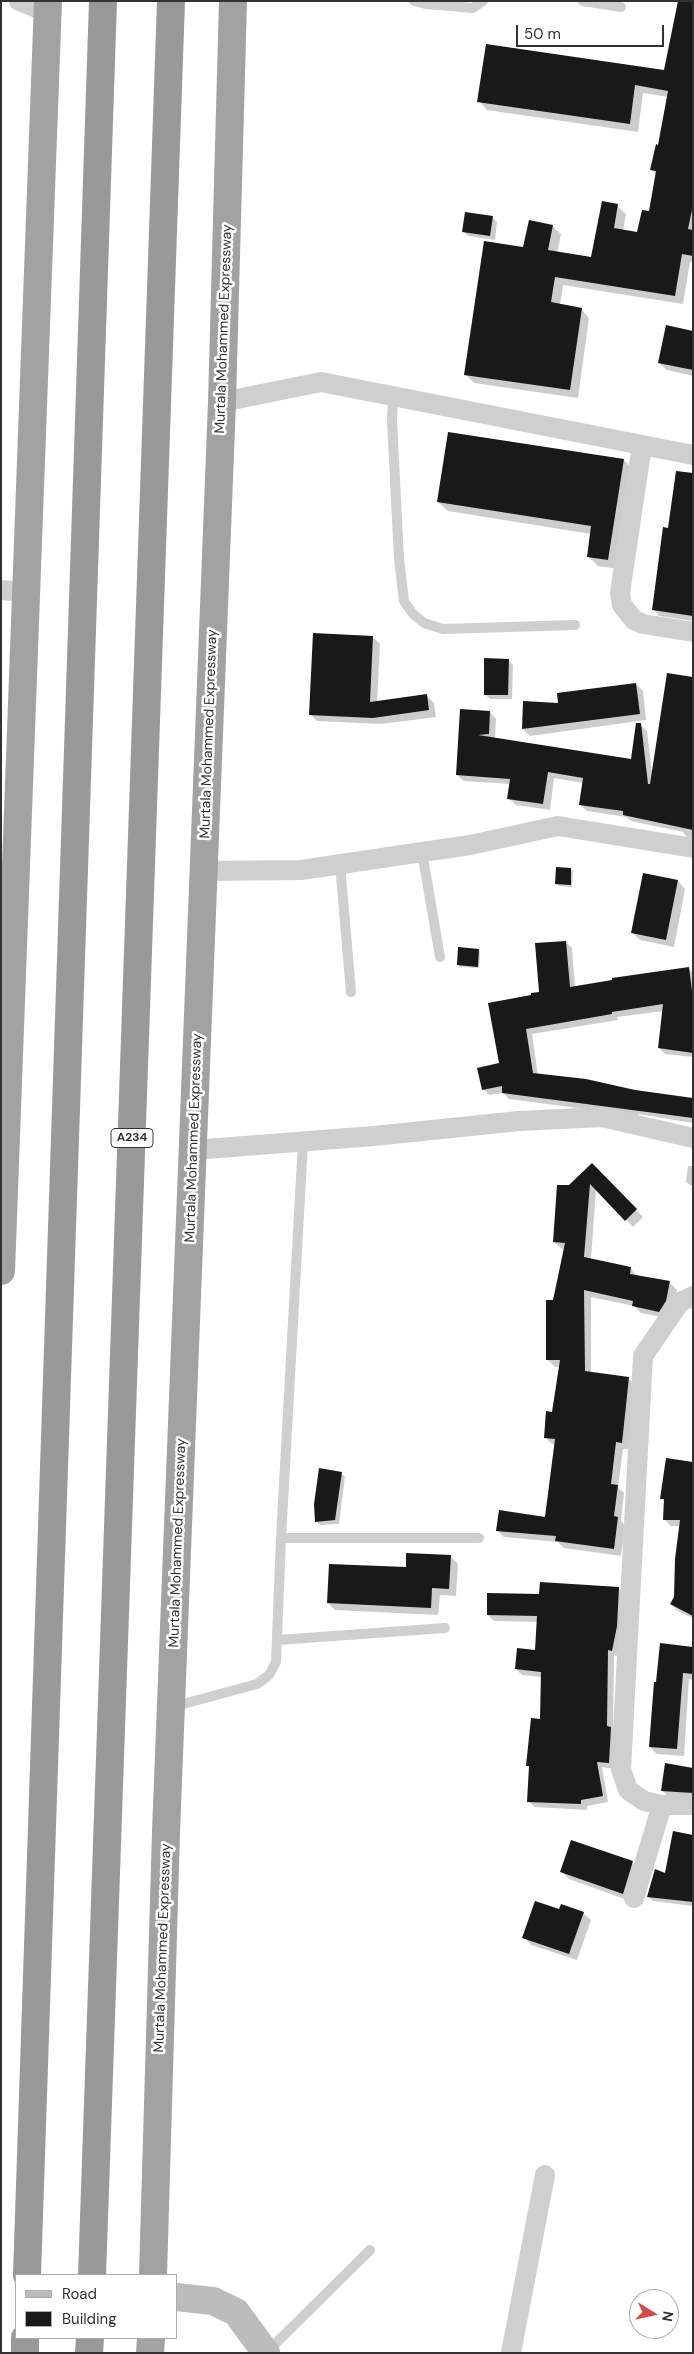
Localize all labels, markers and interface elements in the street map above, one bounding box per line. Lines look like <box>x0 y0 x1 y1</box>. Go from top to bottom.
scale bar <box>519 15 666 47</box>
text: 50 m <box>524 24 561 44</box>
street label: Murtala Mohammed Expressway <box>212 224 236 434</box>
street label: Murtala Mohammed Expressway <box>197 629 221 839</box>
street label: Murtala Mohammed Expressway <box>182 1033 206 1243</box>
road number: A234 <box>111 1128 153 1148</box>
street label: Murtala Mohammed Expressway <box>166 1438 190 1648</box>
street label: Murtala Mohammed Expressway <box>151 1843 175 2053</box>
legend <box>15 2274 178 2339</box>
text: Road <box>62 2284 97 2304</box>
north arrow <box>629 2289 679 2339</box>
text: Building <box>62 2309 117 2329</box>
text: N <box>658 2310 678 2323</box>

